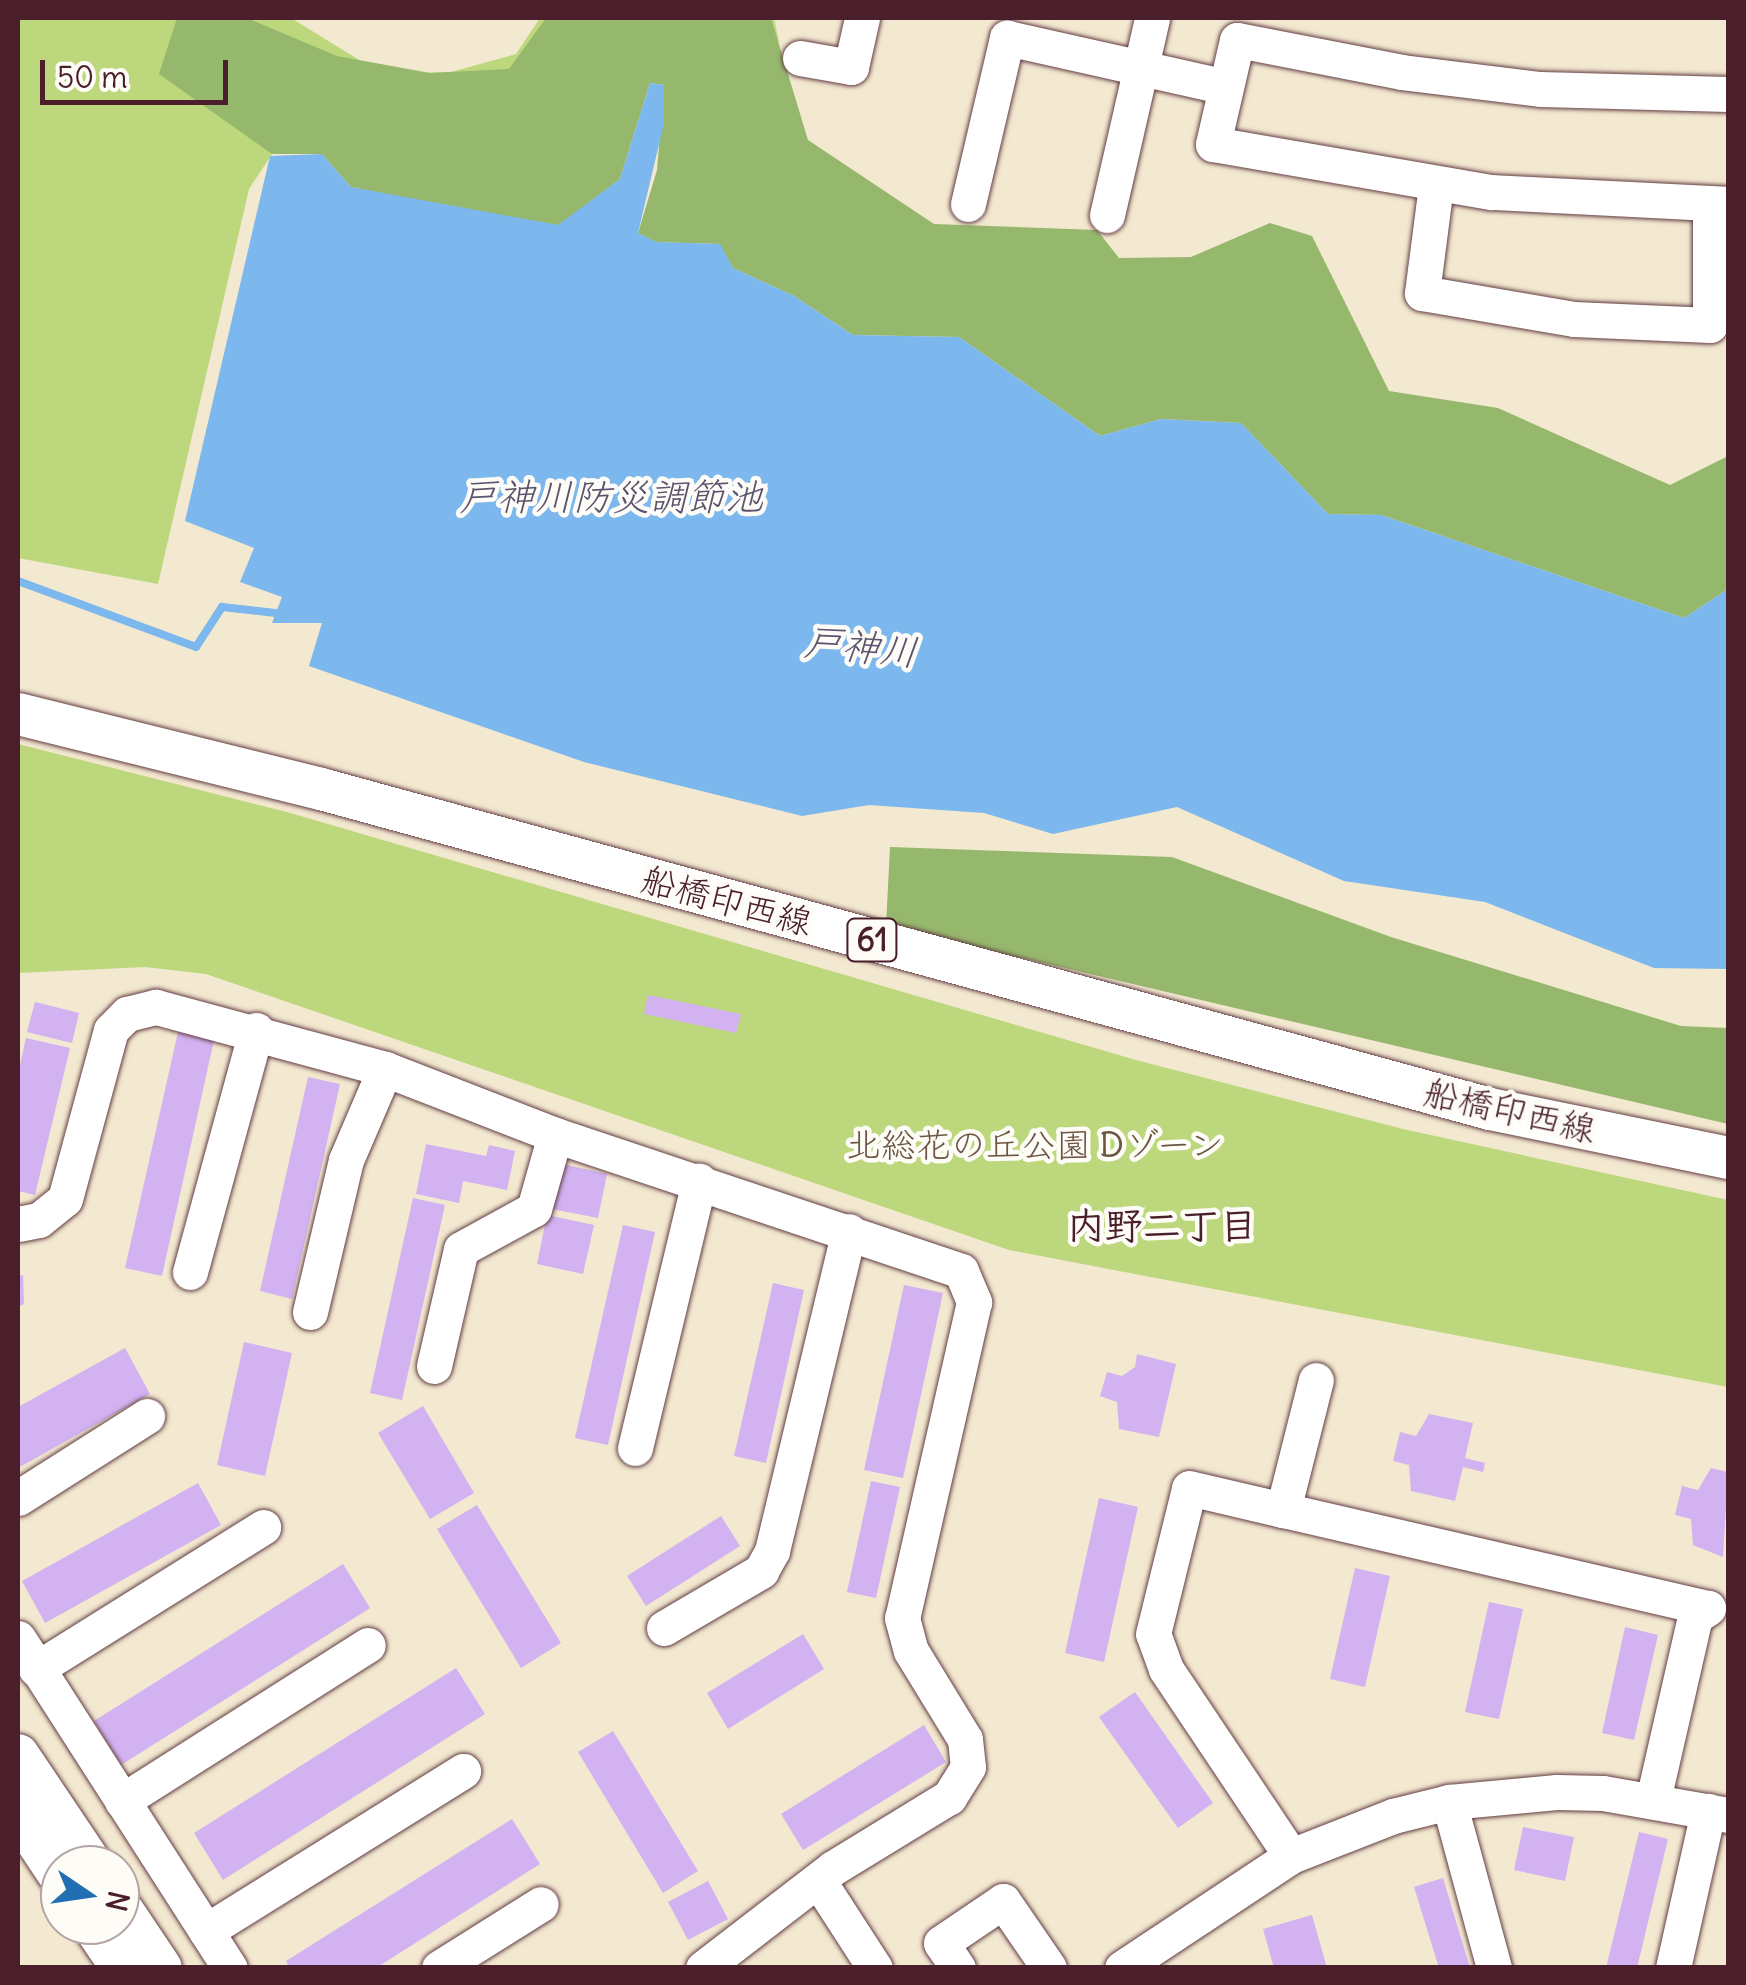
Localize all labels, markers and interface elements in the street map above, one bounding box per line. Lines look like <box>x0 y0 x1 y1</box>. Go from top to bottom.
scale bar <box>45 40 232 102</box>
text: 50 m <box>57 58 127 96</box>
water label: 戸神川防災調節池 <box>459 474 763 520</box>
water label: 戸神川 <box>802 618 920 676</box>
street label: 船橋印西線 <box>637 857 817 943</box>
road number: 61 <box>844 913 900 967</box>
street label: 船橋印西線 <box>1420 1070 1600 1150</box>
park label: 北総花の丘公園 Dゾーン <box>845 1123 1225 1165</box>
district label: 内野二丁目 <box>1067 1203 1257 1249</box>
north arrow <box>40 1845 140 1945</box>
text: N <box>98 1888 137 1915</box>

